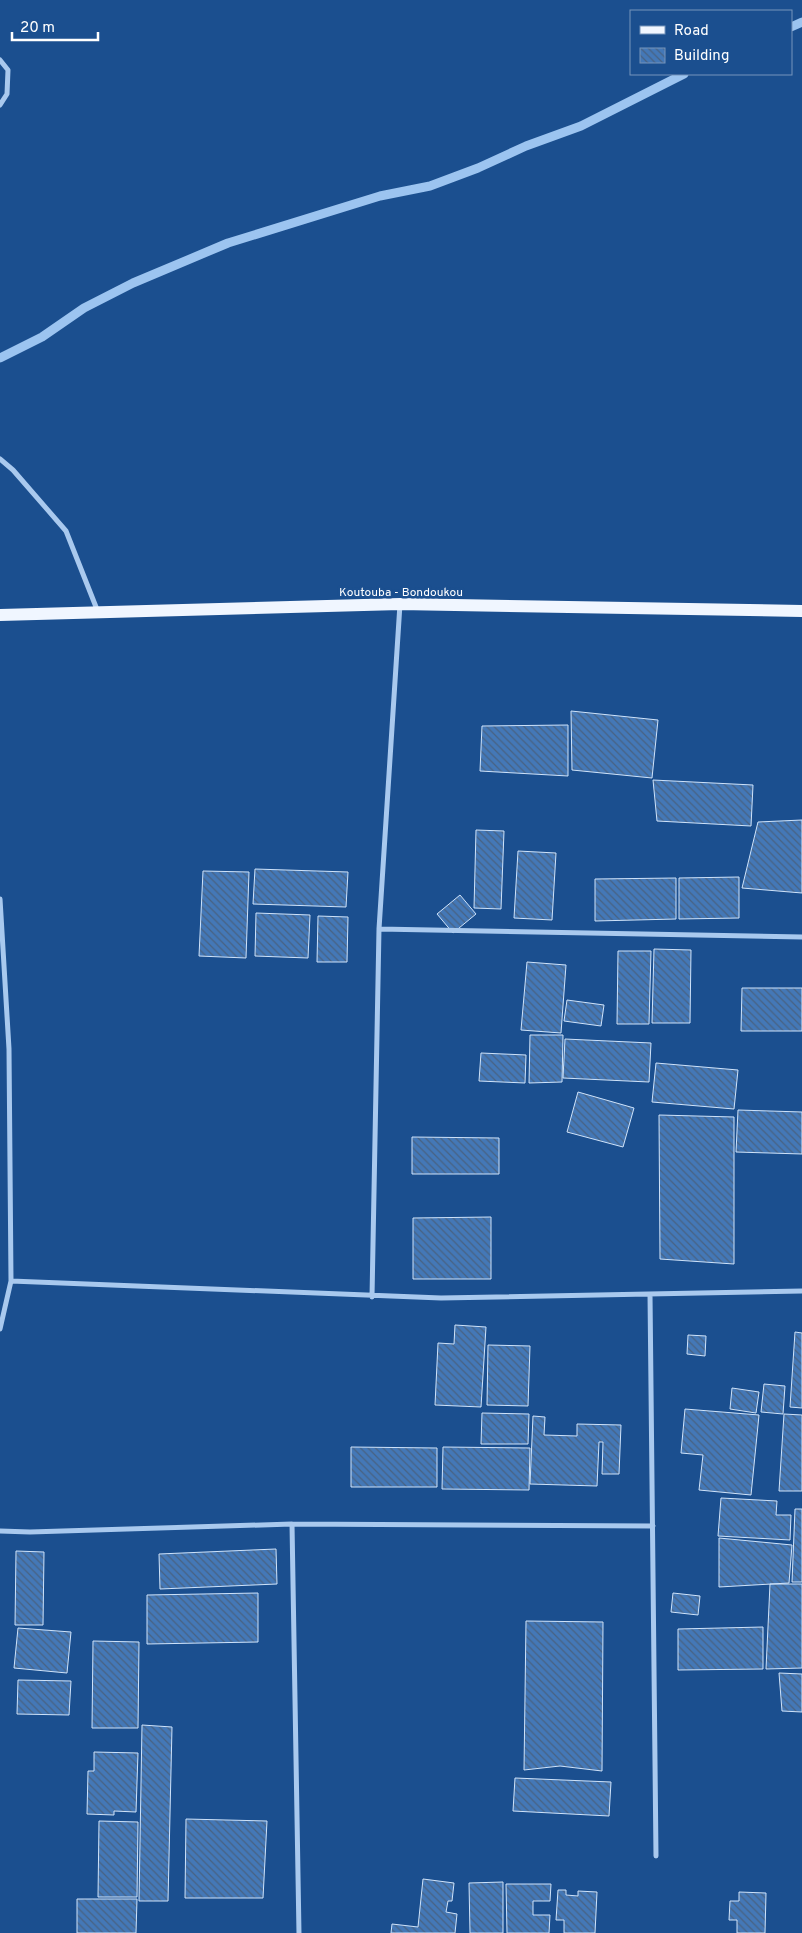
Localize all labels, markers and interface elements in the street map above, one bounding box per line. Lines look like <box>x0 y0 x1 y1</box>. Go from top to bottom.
scale bar <box>12 10 99 42</box>
legend <box>630 10 792 75</box>
text: 20 m <box>20 19 55 38</box>
text: Road <box>674 22 709 41</box>
text: Building <box>674 47 729 66</box>
street label: Koutouba - Bondoukou <box>339 585 463 601</box>

